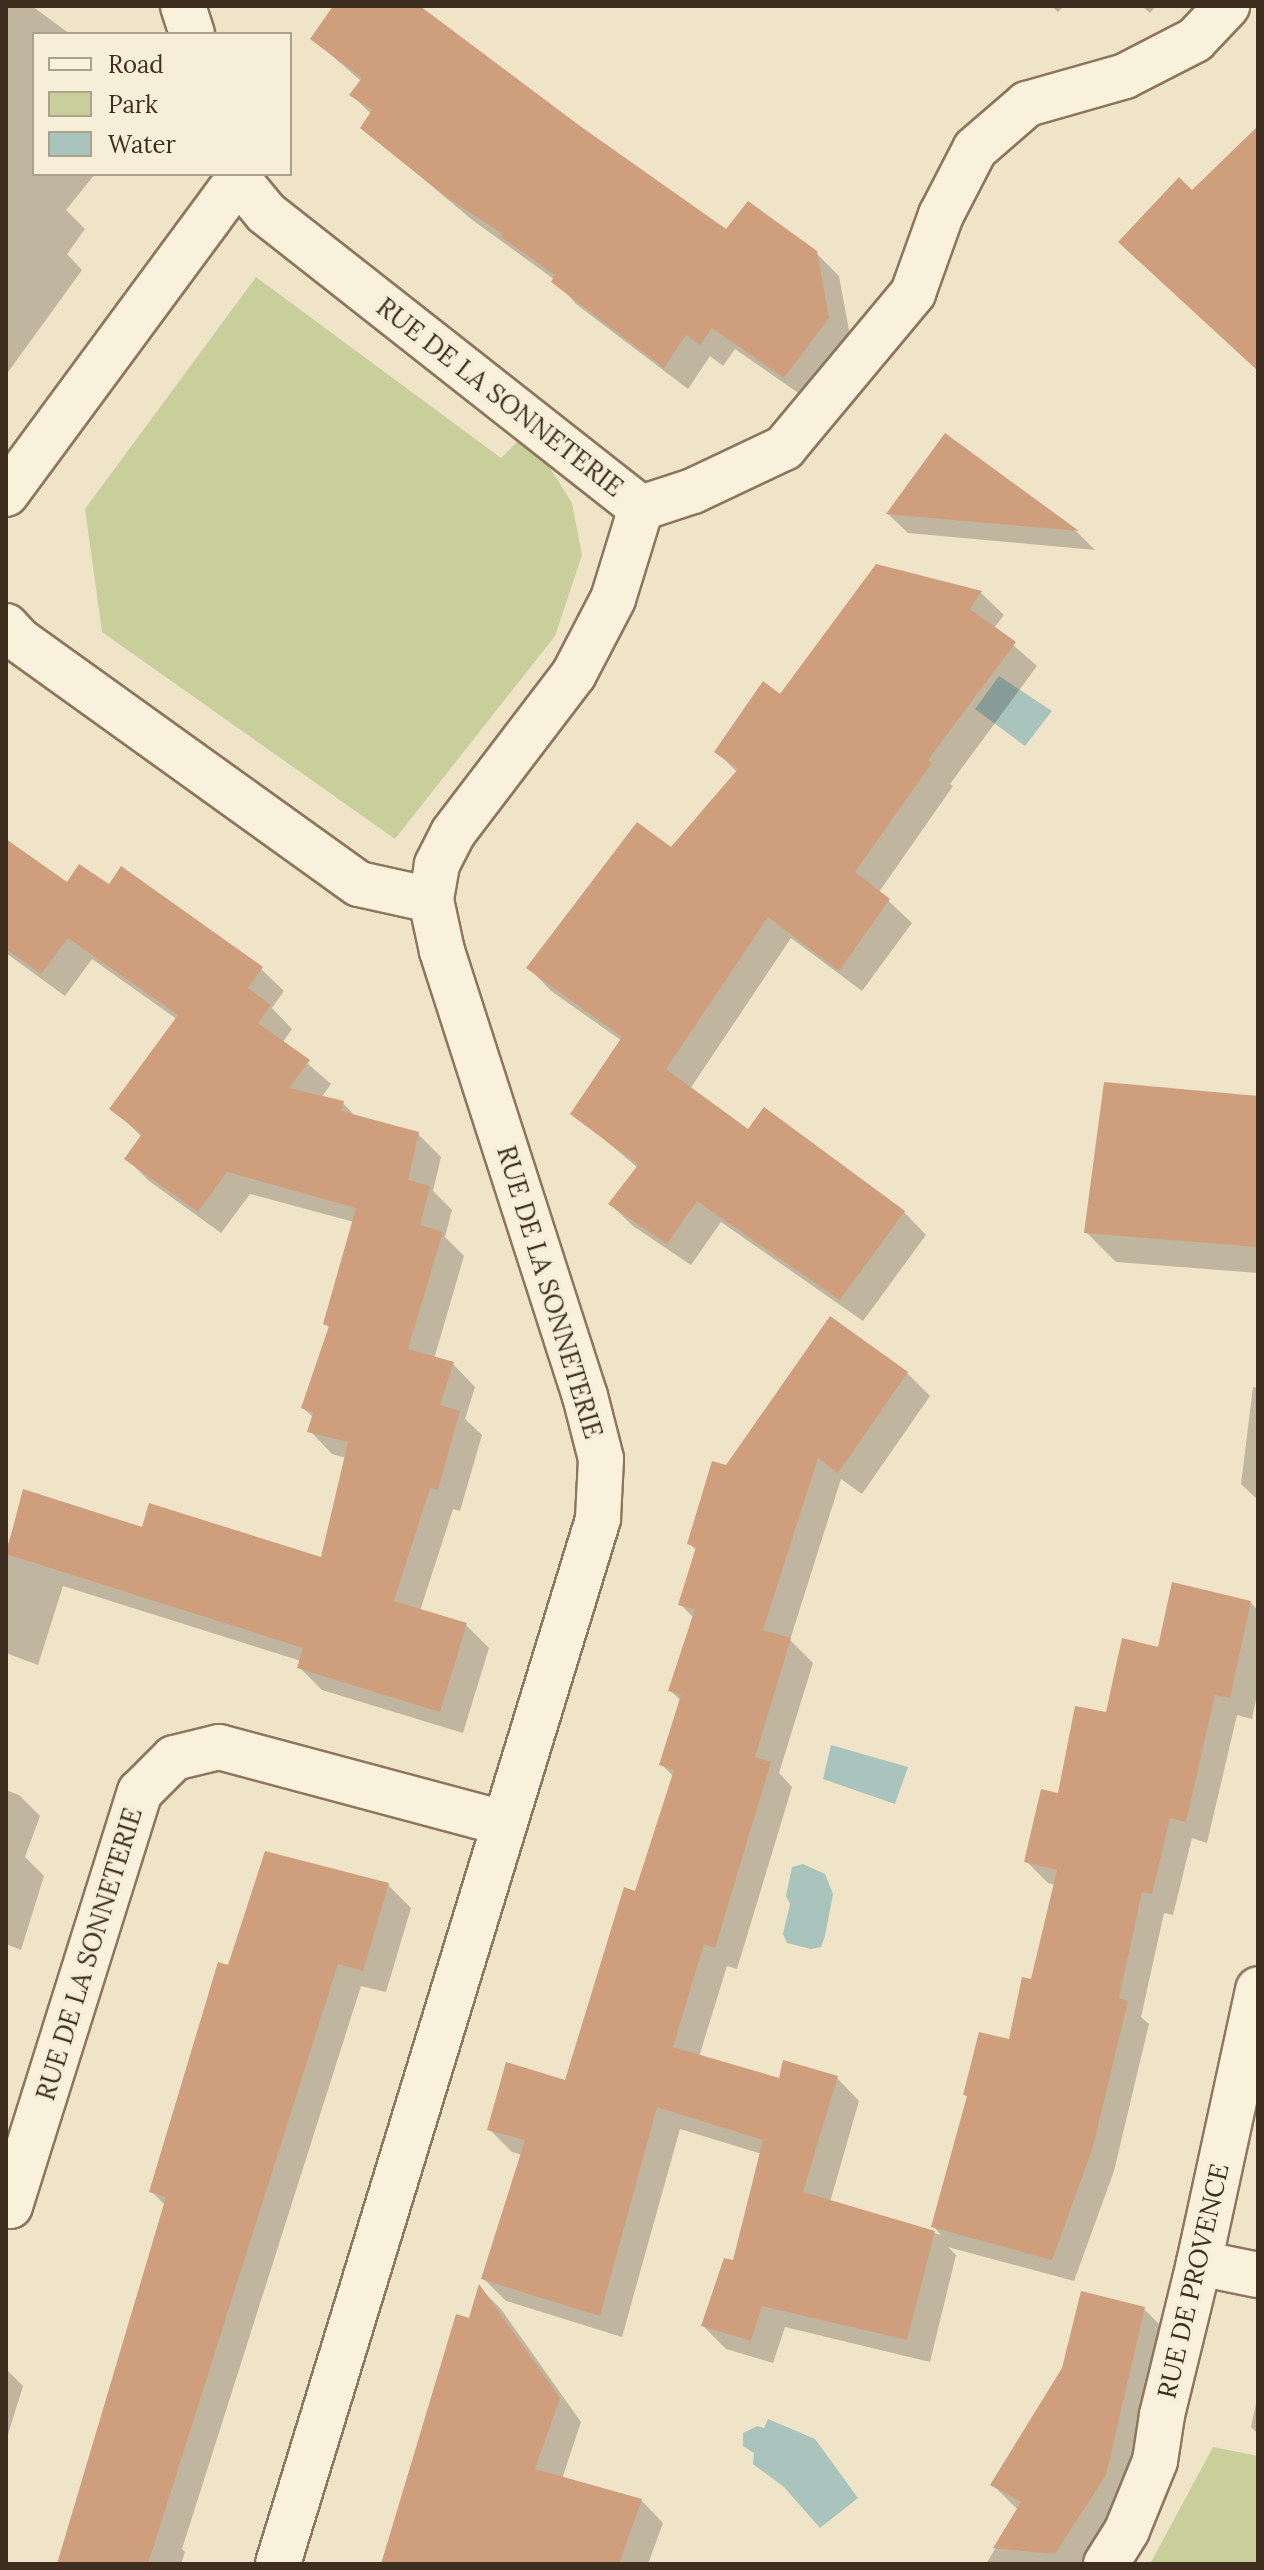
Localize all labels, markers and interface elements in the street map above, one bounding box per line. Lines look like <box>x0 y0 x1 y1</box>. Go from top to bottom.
legend <box>32 32 292 176</box>
text: Road <box>108 49 164 80</box>
text: Park <box>108 89 158 120</box>
text: Water <box>108 129 176 160</box>
street label: RUE DE LA SONNETERIE <box>370 291 630 503</box>
street label: RUE DE LA SONNETERIE <box>491 1142 609 1442</box>
street label: RUE DE LA SONNETERIE <box>30 1804 148 2104</box>
street label: RUE DE PROVENCE <box>1151 2160 1235 2402</box>

